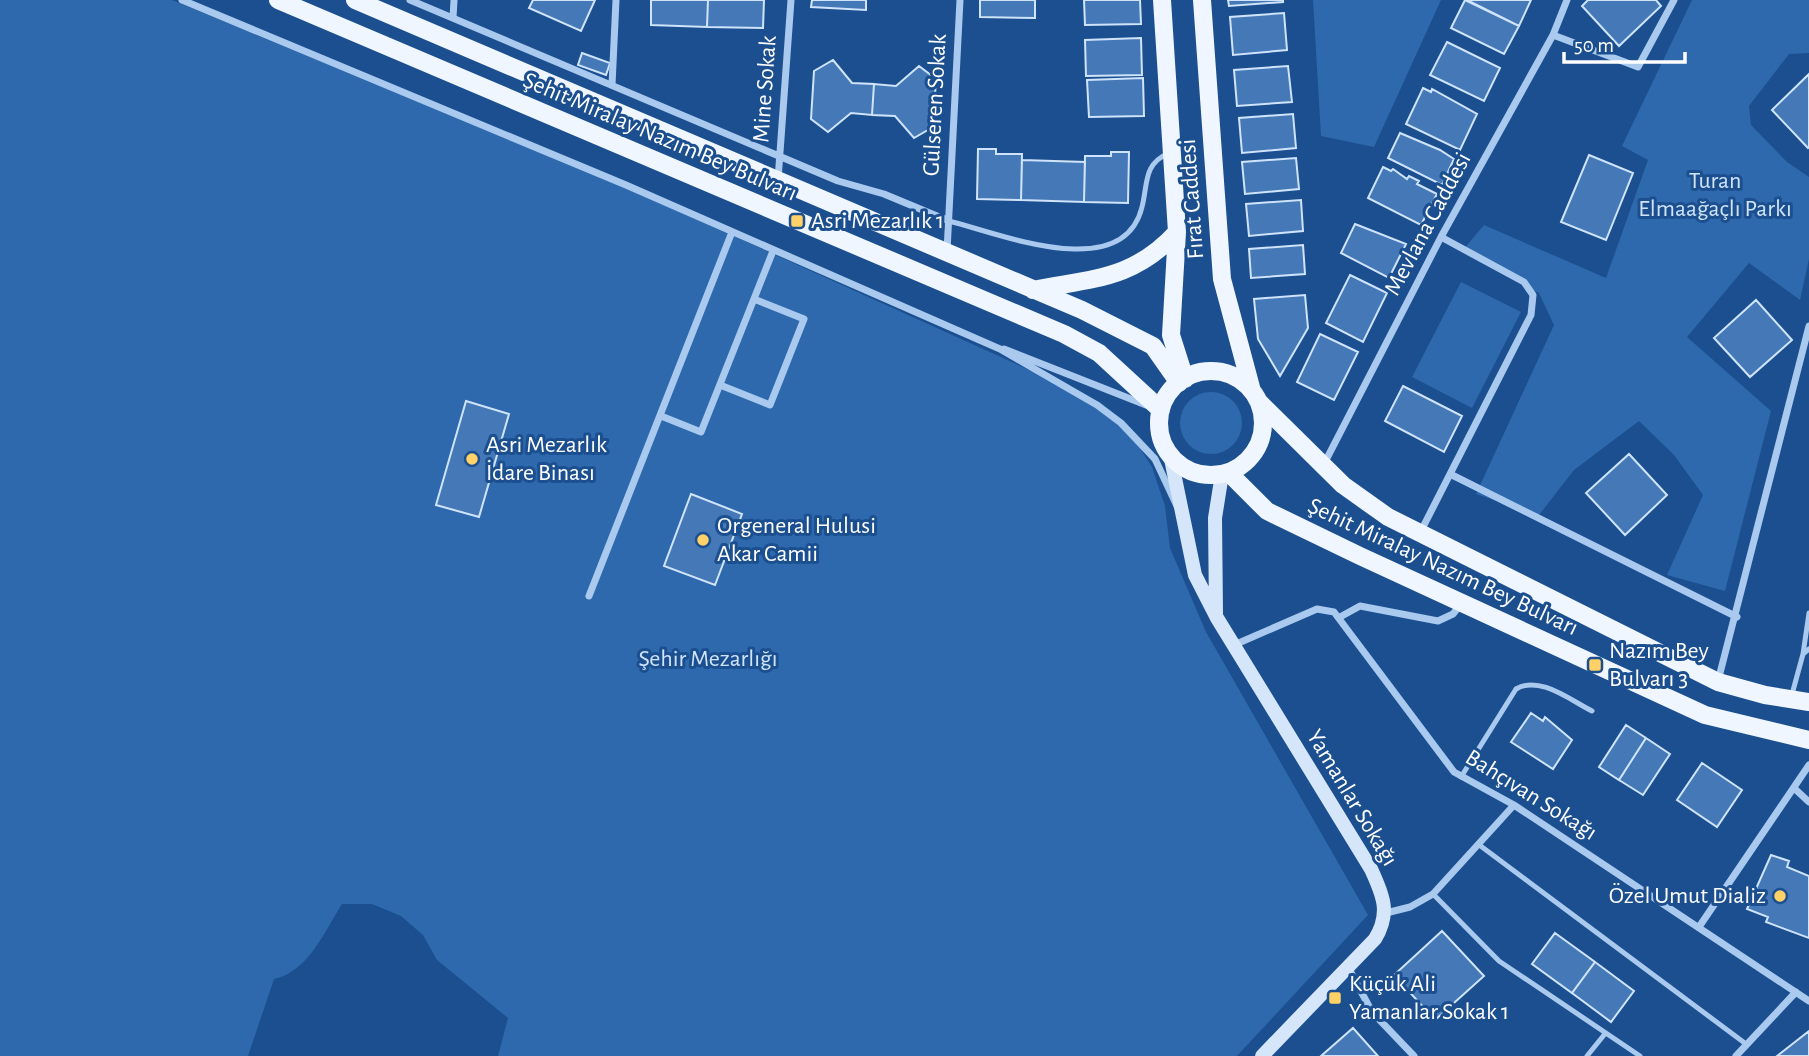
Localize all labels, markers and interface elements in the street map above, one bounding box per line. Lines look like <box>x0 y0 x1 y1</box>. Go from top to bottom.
scale bar <box>1564 21 1685 65</box>
street label: Gülseren Sokak <box>919 33 951 177</box>
street label: Mine Sokak <box>749 35 781 143</box>
text: 50 m <box>1574 35 1614 56</box>
street label: Şehit Miralay Nazım Bey Bulvarı <box>520 68 800 206</box>
street label: Fırat Caddesi <box>1176 138 1208 260</box>
street label: Mevlana Caddesi <box>1380 149 1476 299</box>
park label: Turan Elmaağaçlı Parkı <box>1638 169 1792 221</box>
place label: Asri Mezarlık 1 <box>811 209 944 233</box>
marker: Asri Mezarlık 1 <box>789 213 805 229</box>
place label: Asri Mezarlık İdare Binası <box>486 433 607 485</box>
marker: Asri Mezarlık İdare Binası <box>464 451 480 467</box>
street label: Şehit Miralay Nazım Bey Bulvarı <box>1304 494 1582 640</box>
place label: Orgeneral Hulusi Akar Camii <box>717 514 876 566</box>
marker: Orgeneral Hulusi Akar Camii <box>695 532 711 548</box>
place label: Nazım Bey Bulvarı 3 <box>1609 639 1709 691</box>
park label: Şehir Mezarlığı <box>638 647 778 671</box>
marker: Nazım Bey Bulvarı 3 <box>1587 657 1603 673</box>
street label: Yamanlar Sokağı <box>1302 726 1402 870</box>
street label: Bahçıvan Sokağı <box>1461 745 1601 845</box>
place label: Özel Umut Dializ <box>1609 883 1766 908</box>
marker: Özel Umut Dializ <box>1772 888 1788 904</box>
place label: Küçük Ali Yamanlar Sokak 1 <box>1349 972 1509 1024</box>
marker: Küçük Ali Yamanlar Sokak 1 <box>1327 990 1343 1006</box>

